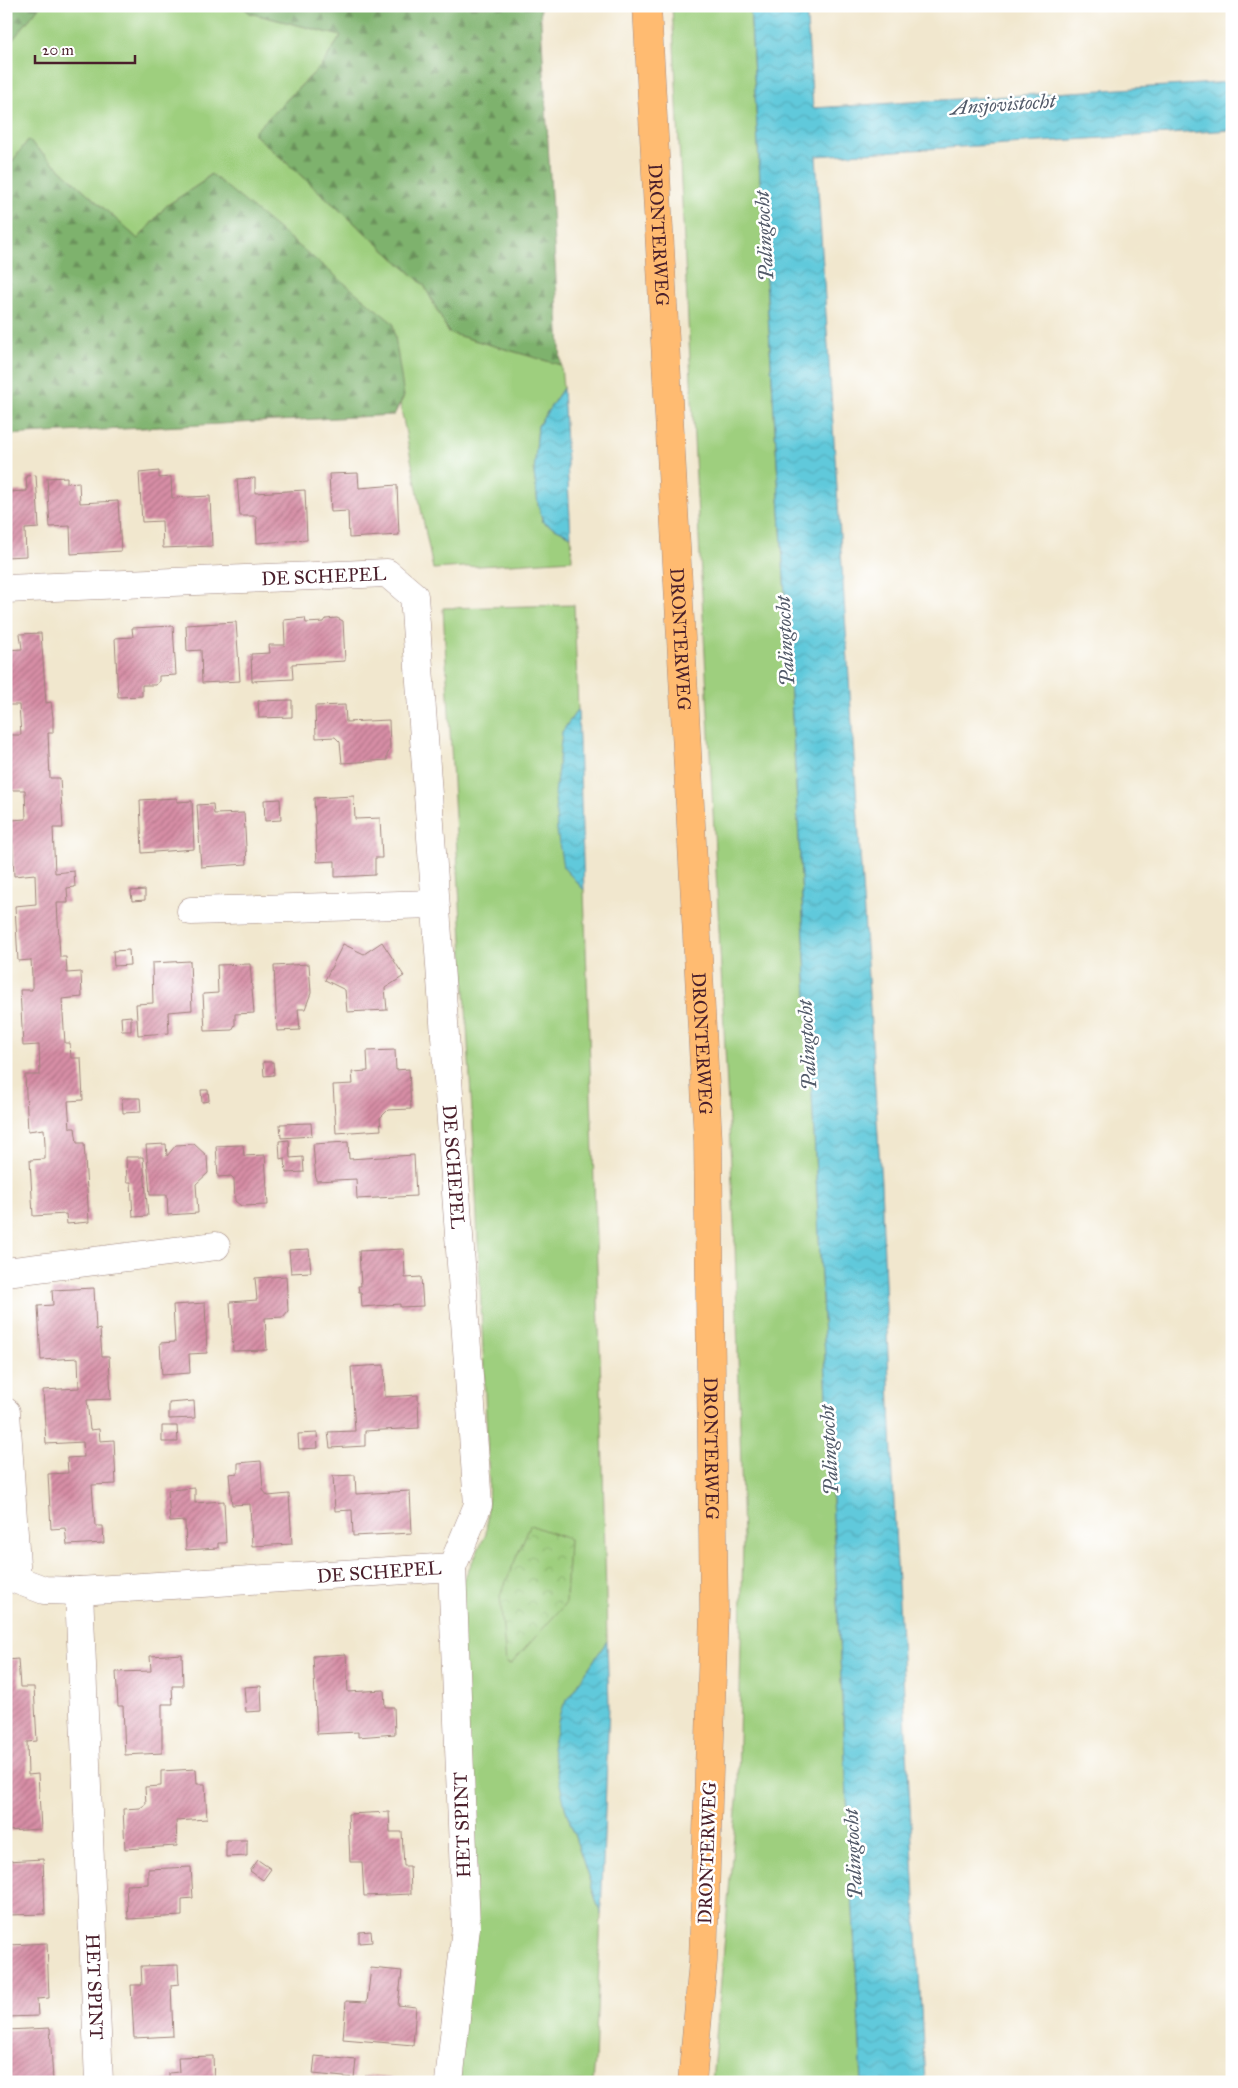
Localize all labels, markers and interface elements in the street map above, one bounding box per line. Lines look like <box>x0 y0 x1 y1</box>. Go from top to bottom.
scale bar <box>35 32 135 64</box>
text: 20 m <box>42 41 74 59</box>
water label: Ansjovistocht <box>948 88 1058 120</box>
street label: DRONTERWEG <box>644 163 675 307</box>
water label: Palingtocht <box>750 188 778 282</box>
street label: DE SCHEPEL <box>261 562 387 590</box>
street label: DRONTERWEG <box>666 567 696 711</box>
water label: Palingtocht <box>771 593 799 687</box>
street label: DRONTERWEG <box>687 972 718 1116</box>
water label: Palingtocht <box>793 997 821 1091</box>
street label: DE SCHEPEL <box>438 1104 470 1230</box>
street label: DRONTERWEG <box>700 1377 724 1520</box>
water label: Palingtocht <box>815 1402 843 1496</box>
street label: DE SCHEPEL <box>316 1556 442 1588</box>
street label: HET SPINT <box>449 1771 475 1879</box>
street label: DRONTERWEG <box>693 1781 721 1925</box>
water label: Palingtocht <box>839 1806 867 1900</box>
street label: HET SPINT <box>81 1933 109 2040</box>

